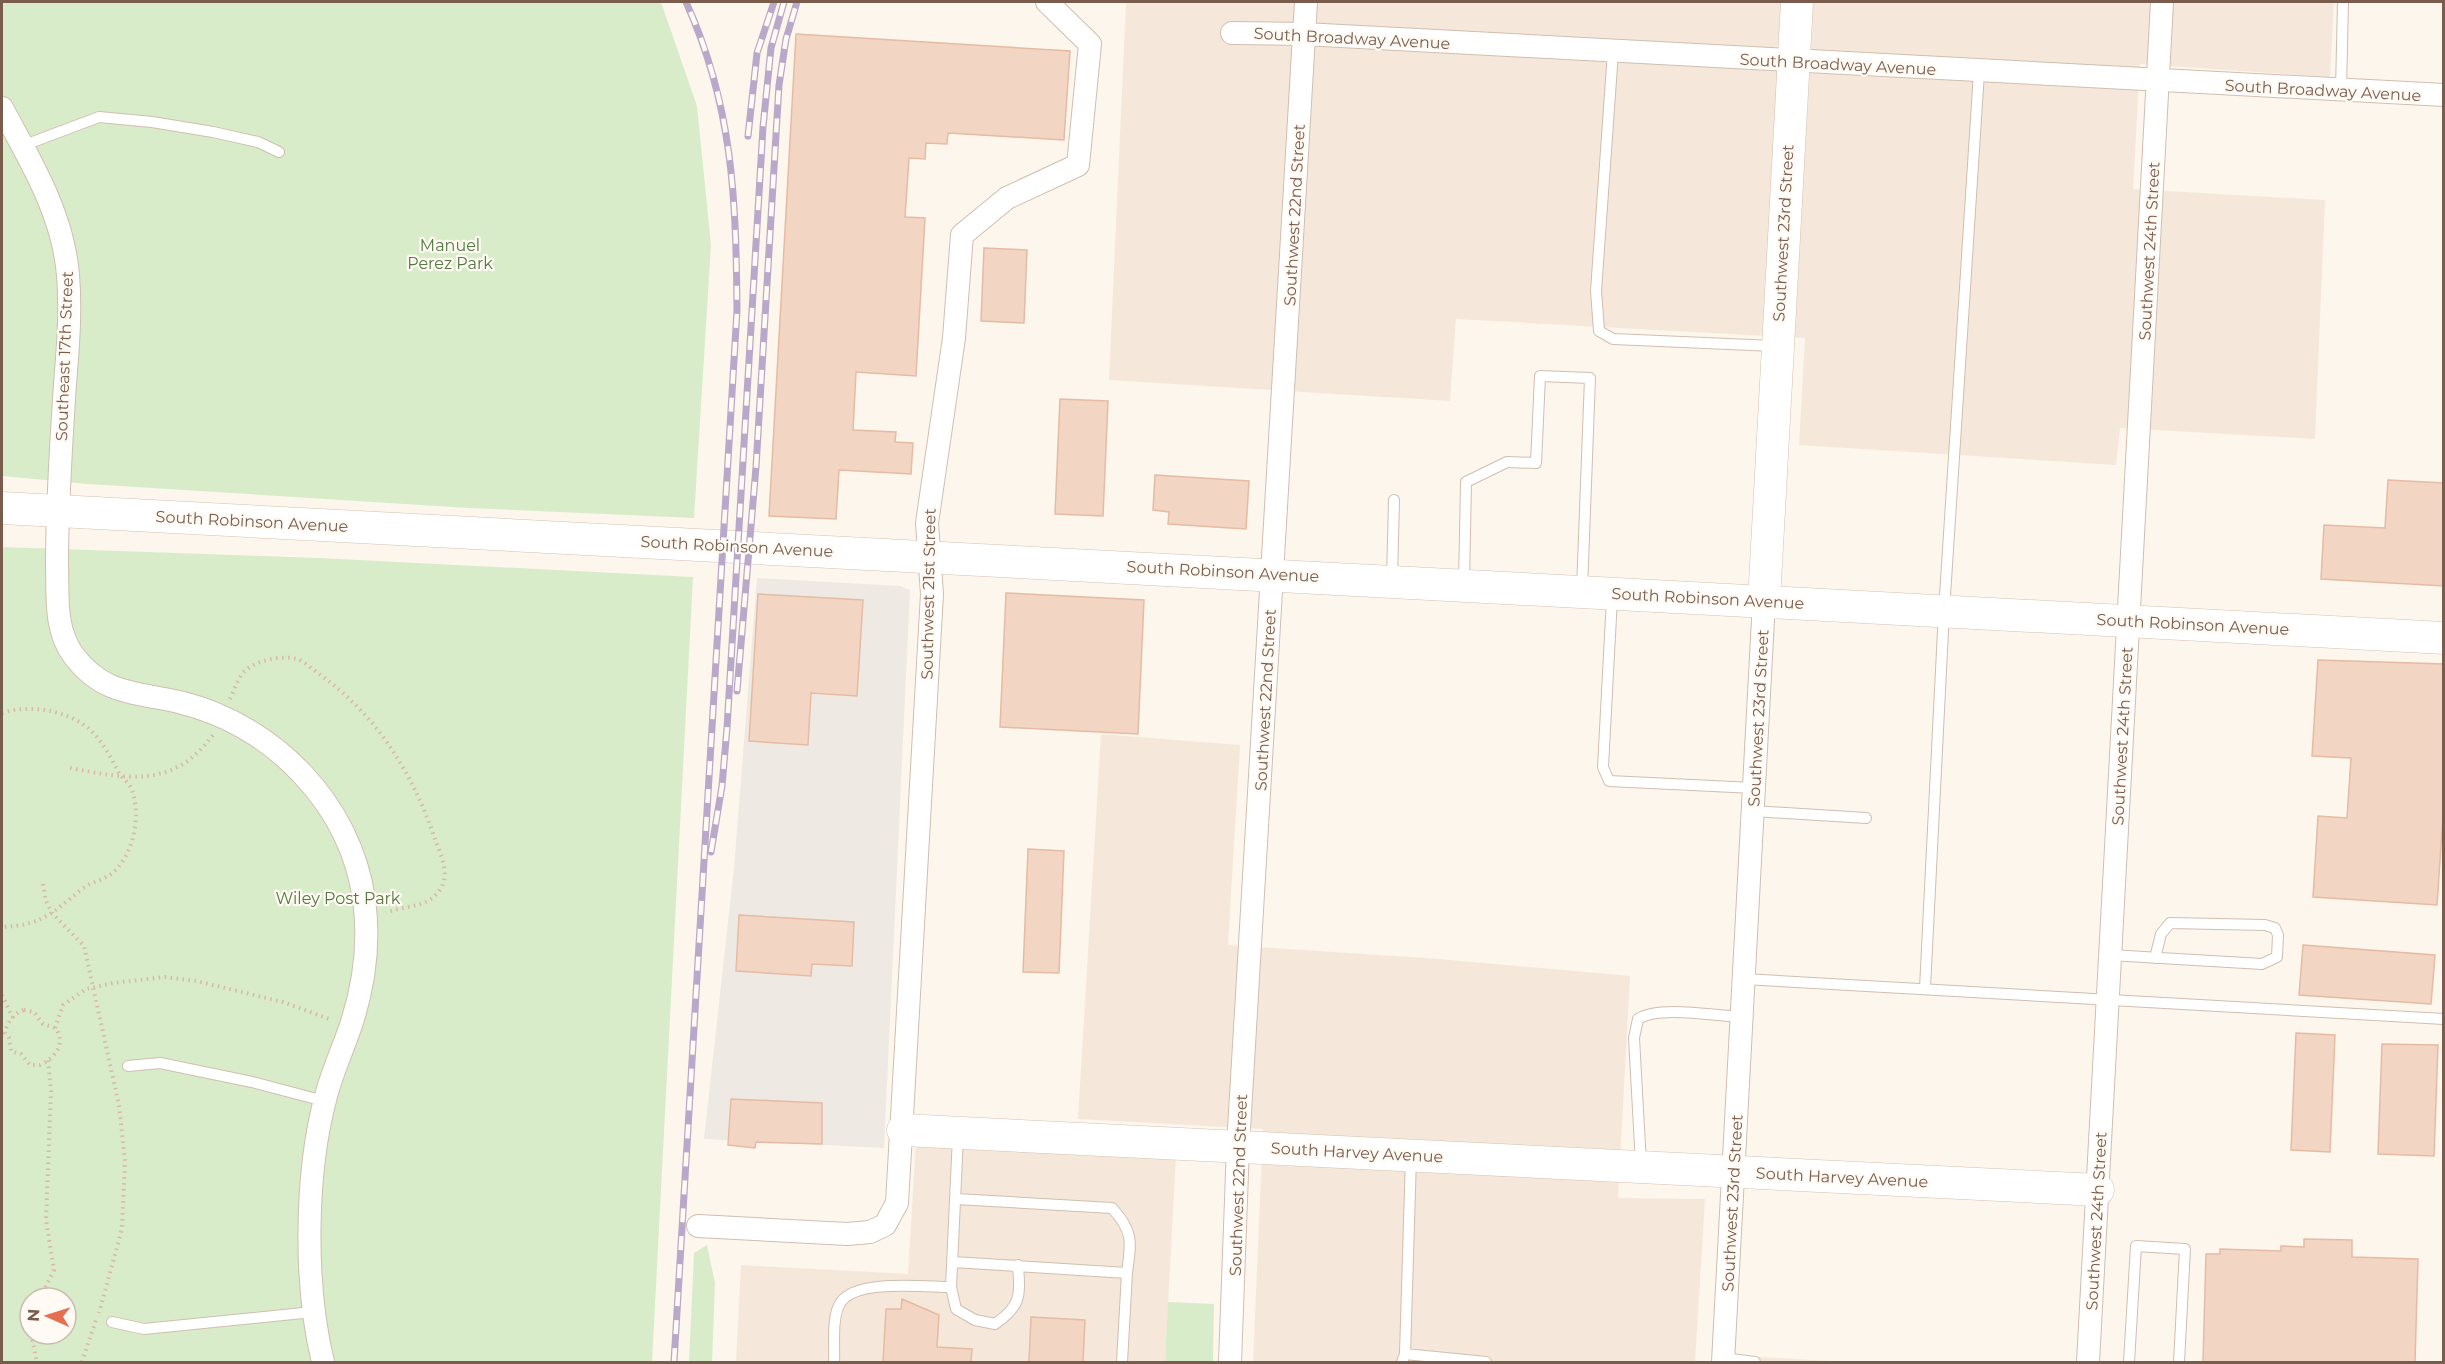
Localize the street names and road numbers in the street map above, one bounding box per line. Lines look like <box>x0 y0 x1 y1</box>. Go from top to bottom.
street label: South Broadway Avenue <box>1253 24 1451 53</box>
street label: South Broadway Avenue <box>1739 50 1937 79</box>
street label: South Broadway Avenue <box>2224 76 2422 105</box>
street label: Southwest 22nd Street <box>1280 123 1309 306</box>
street label: Southwest 23rd Street <box>1769 143 1798 322</box>
street label: Southwest 24th Street <box>2135 161 2164 341</box>
street label: Southeast 17th Street <box>52 270 77 441</box>
street label: South Robinson Avenue <box>155 507 349 536</box>
street label: Southwest 21st Street <box>918 508 940 680</box>
street label: South Robinson Avenue <box>640 532 834 561</box>
street label: South Robinson Avenue <box>1126 557 1320 586</box>
street label: South Robinson Avenue <box>1611 584 1805 613</box>
street label: Southwest 22nd Street <box>1251 608 1280 791</box>
street label: South Robinson Avenue <box>2096 610 2290 639</box>
street label: Southwest 23rd Street <box>1744 628 1773 807</box>
street label: Southwest 24th Street <box>2108 646 2137 826</box>
street label: Southwest 22nd Street <box>1226 1093 1251 1276</box>
street label: Southwest 23rd Street <box>1718 1113 1747 1292</box>
street label: Southwest 24th Street <box>2082 1131 2111 1311</box>
street label: South Harvey Avenue <box>1270 1138 1444 1166</box>
street label: South Harvey Avenue <box>1755 1163 1929 1191</box>

